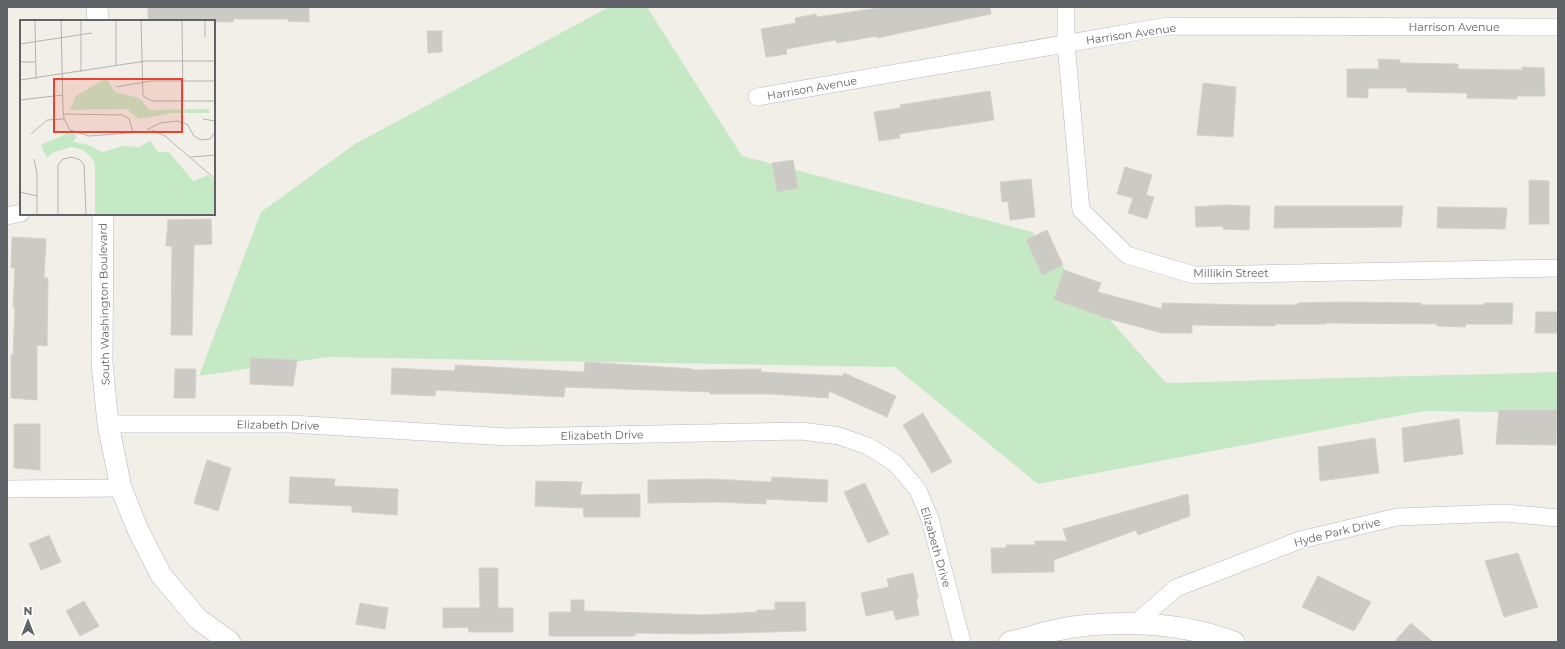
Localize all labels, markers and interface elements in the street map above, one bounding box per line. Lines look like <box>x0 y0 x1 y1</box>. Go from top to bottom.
inset map <box>20 20 215 215</box>
street label: Harrison Avenue <box>1408 20 1500 34</box>
street label: Harrison Avenue <box>1085 21 1177 47</box>
street label: Harrison Avenue <box>766 73 858 103</box>
street label: South Washington Boulevard <box>96 223 112 385</box>
street label: Millikin Street <box>1193 266 1269 280</box>
street label: Elizabeth Drive <box>236 417 320 433</box>
street label: Elizabeth Drive <box>560 427 644 443</box>
street label: Elizabeth Drive <box>918 505 954 589</box>
street label: Hyde Park Drive <box>1292 514 1382 550</box>
north arrow <box>8 601 48 641</box>
text: N <box>24 604 32 618</box>

